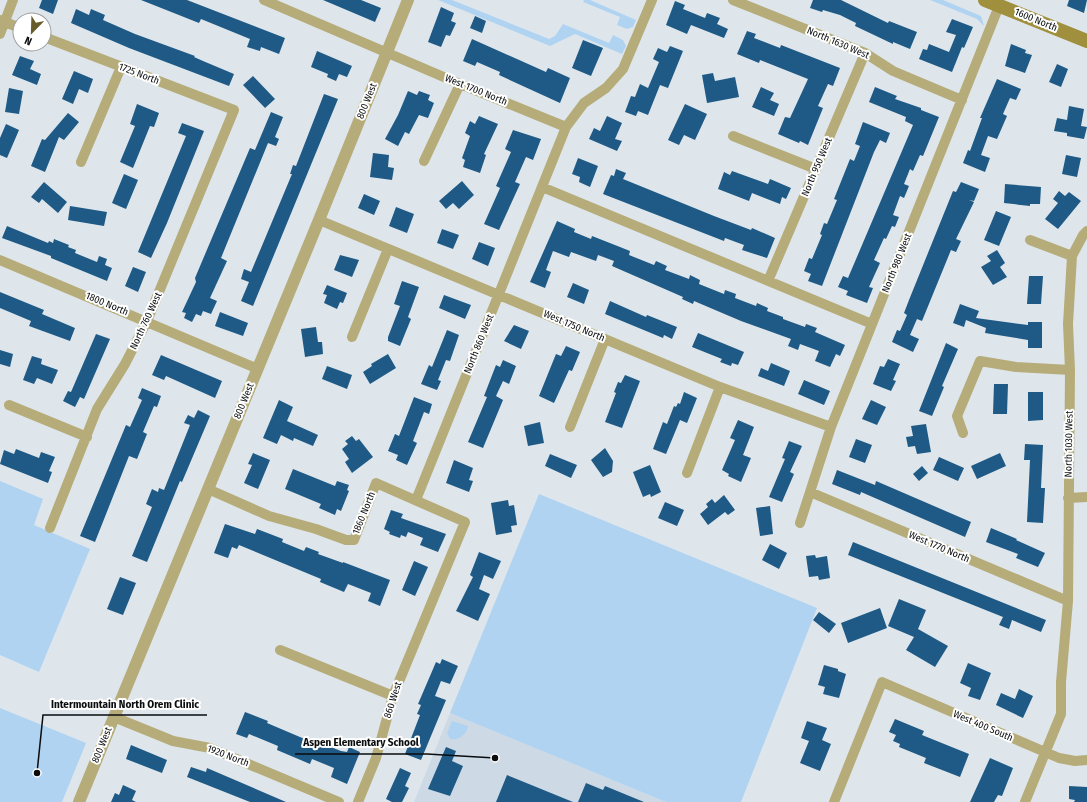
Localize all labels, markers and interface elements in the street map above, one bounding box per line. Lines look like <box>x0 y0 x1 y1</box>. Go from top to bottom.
street label: 1600 North <box>1013 6 1059 34</box>
north arrow <box>12 12 52 52</box>
street label: North 1630 West <box>805 24 872 62</box>
text: N <box>23 33 34 48</box>
street label: 1725 North <box>117 61 161 87</box>
street label: West 1700 North <box>443 72 509 108</box>
street label: 800 West <box>354 81 380 121</box>
street label: North 950 West <box>799 135 835 198</box>
street label: North 980 West <box>880 231 915 294</box>
street label: 1800 North <box>84 290 130 318</box>
street label: North 760 West <box>127 290 165 352</box>
street label: West 1750 North <box>541 308 607 344</box>
street label: North 860 West <box>462 312 497 376</box>
street label: 800 West <box>231 381 257 421</box>
street label: North 1030 West <box>1062 410 1076 477</box>
street label: 1860 North <box>350 490 378 536</box>
street label: West 1770 North <box>907 529 971 565</box>
street label: 860 West <box>382 680 405 720</box>
callout: Intermountain North Orem Clinic <box>43 692 207 715</box>
text: Intermountain North Orem Clinic <box>51 698 199 711</box>
street label: West 400 South <box>951 708 1015 744</box>
street label: 800 West <box>89 725 115 765</box>
callout: Aspen Elementary School <box>295 731 427 754</box>
text: Aspen Elementary School <box>302 736 420 749</box>
street label: 1920 North <box>205 743 251 769</box>

